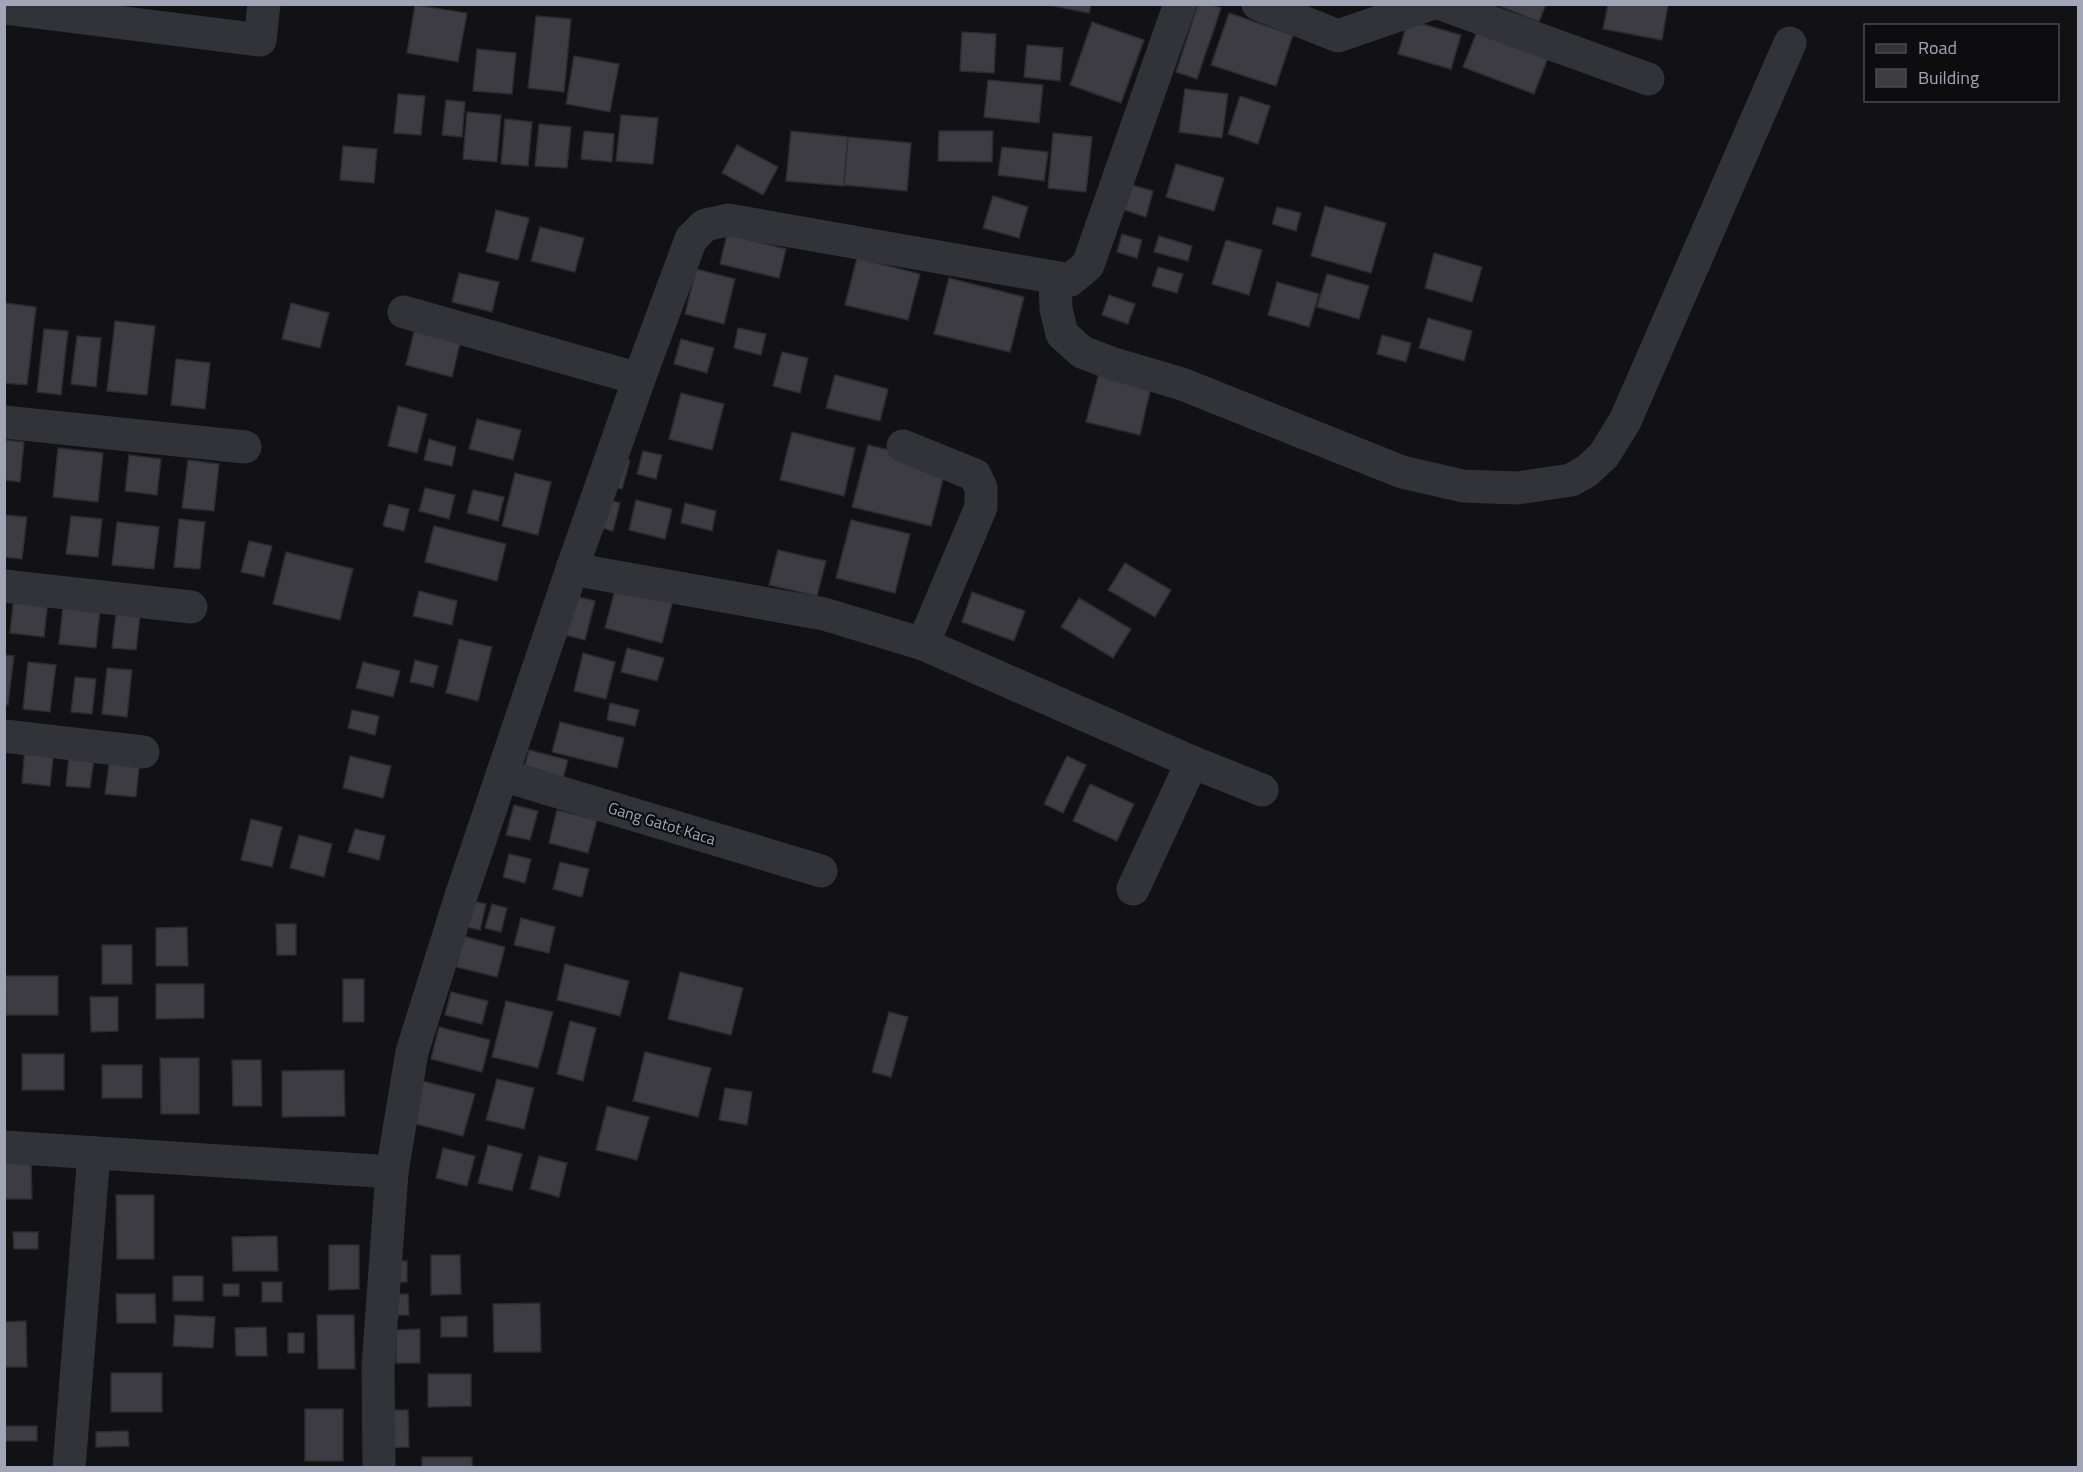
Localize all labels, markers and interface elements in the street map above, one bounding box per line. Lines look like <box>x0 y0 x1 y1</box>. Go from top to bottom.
legend <box>1864 24 2059 102</box>
text: Road <box>1918 34 1957 61</box>
text: Building <box>1918 64 1979 91</box>
street label: Gang Gatot Kaca <box>605 795 719 851</box>

